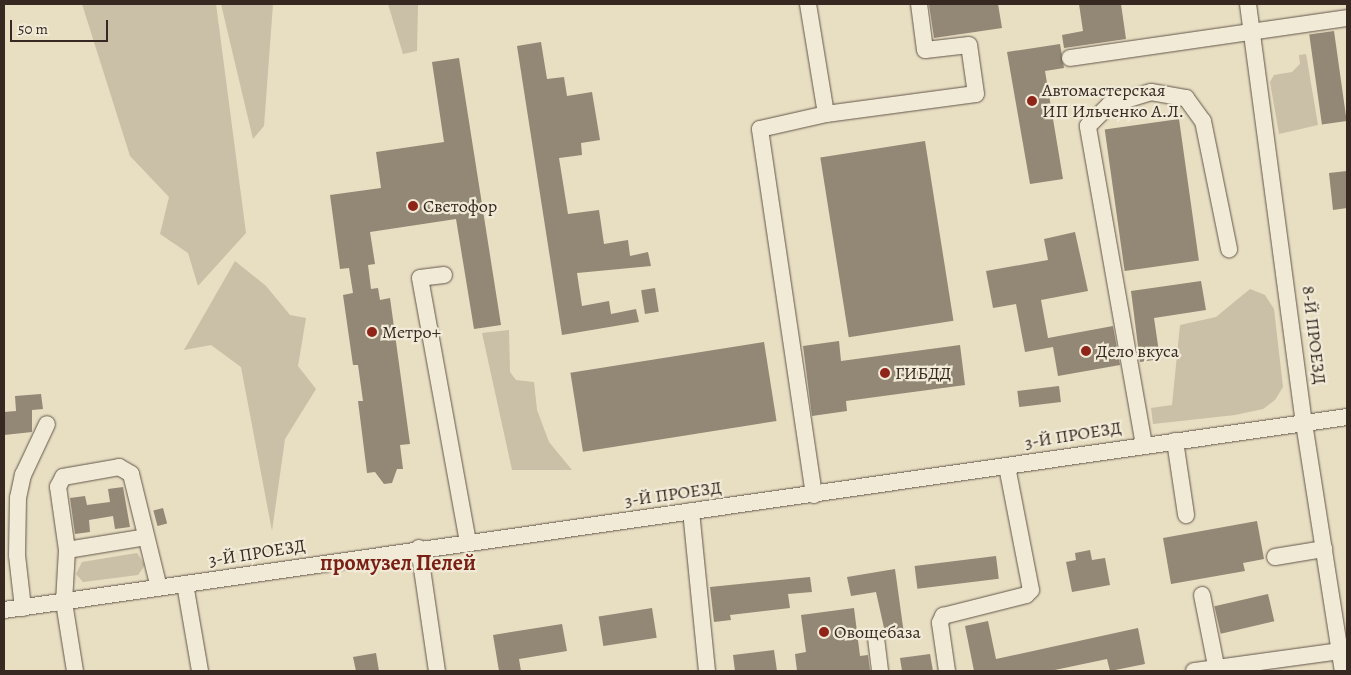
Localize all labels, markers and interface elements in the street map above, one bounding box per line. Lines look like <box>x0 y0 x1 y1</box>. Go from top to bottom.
scale bar <box>12 10 110 42</box>
text: 50 m <box>18 19 48 39</box>
place label: Автомастерская ИП Ильченко А.Л. <box>1042 80 1184 122</box>
marker: Автомастерская ИП Ильченко А.Л. <box>1026 95 1038 107</box>
place label: Светофор <box>423 195 497 217</box>
marker: Светофор <box>407 200 419 212</box>
street label: 8-Й ПРОЕЗД <box>1297 285 1331 385</box>
place label: Метро+ <box>382 321 441 343</box>
marker: Метро+ <box>366 326 378 338</box>
place label: Дело вкуса <box>1096 340 1179 362</box>
marker: Дело вкуса <box>1080 345 1092 357</box>
place label: ГИБДД <box>895 362 951 384</box>
marker: ГИБДД <box>879 367 891 379</box>
street label: 3-Й ПРОЕЗД <box>1023 417 1123 453</box>
street label: 3-Й ПРОЕЗД <box>623 477 723 511</box>
street label: 3-Й ПРОЕЗД <box>207 535 307 571</box>
district label: промузел Пелей <box>320 551 476 577</box>
place label: Овощебаза <box>834 621 921 643</box>
marker: Овощебаза <box>818 626 830 638</box>

